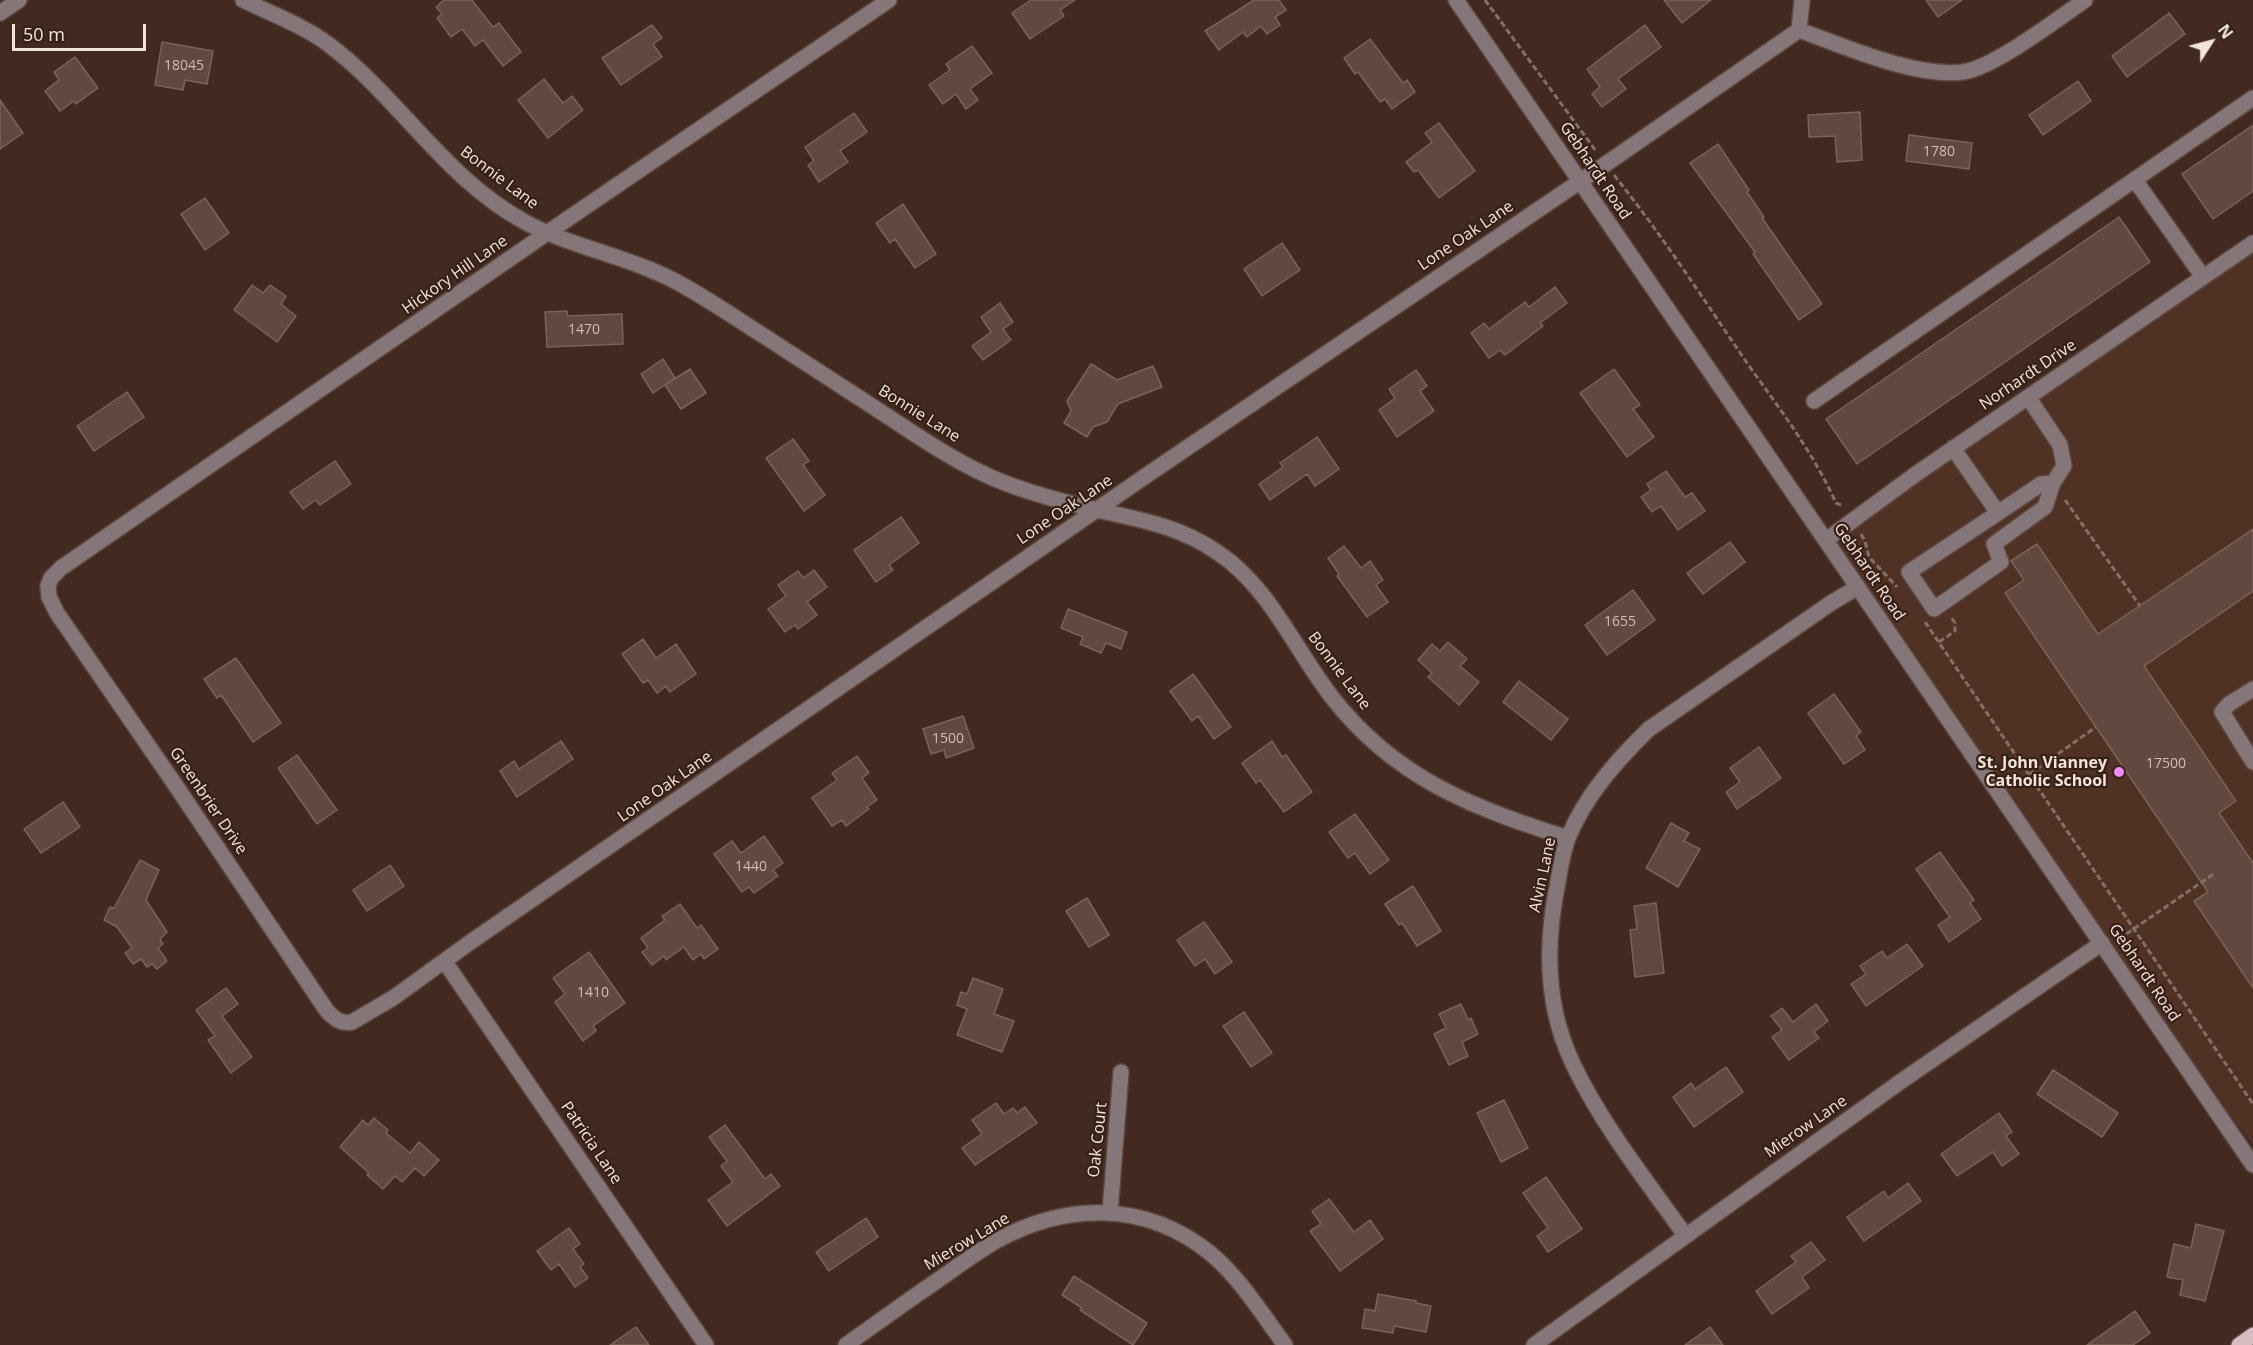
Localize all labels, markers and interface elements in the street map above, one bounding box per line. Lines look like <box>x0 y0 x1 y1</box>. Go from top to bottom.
scale bar <box>15 12 148 50</box>
north arrow <box>2181 12 2241 72</box>
text: N <box>2213 20 2238 43</box>
text: 50 m <box>23 22 65 46</box>
house number: 18045 <box>164 58 204 74</box>
street label: Gebhardt Road <box>1555 119 1635 223</box>
street label: Bonnie Lane <box>456 142 542 214</box>
house number: 1780 <box>1923 144 1955 160</box>
street label: Lone Oak Lane <box>1415 197 1517 275</box>
street label: Hickory Hill Lane <box>399 231 511 319</box>
house number: 1470 <box>568 322 600 338</box>
street label: Norhardt Drive <box>1976 336 2080 414</box>
street label: Bonnie Lane <box>875 381 963 447</box>
street label: Lone Oak Lane <box>1014 471 1116 549</box>
street label: Gebhardt Road <box>1829 520 1909 624</box>
house number: 1655 <box>1604 614 1636 630</box>
street label: Bonnie Lane <box>1303 628 1375 714</box>
house number: 1500 <box>932 731 964 747</box>
street label: Greenbrier Drive <box>165 744 251 858</box>
street label: Lone Oak Lane <box>614 747 716 827</box>
place label: St. John Vianney Catholic School <box>1978 753 2107 791</box>
house number: 17500 <box>2146 756 2186 772</box>
marker: St. John Vianney Catholic School <box>2112 765 2126 779</box>
street label: Alvin Lane <box>1526 836 1560 914</box>
house number: 1440 <box>735 859 767 875</box>
street label: Gebhardt Road <box>2104 921 2184 1025</box>
house number: 1410 <box>577 985 609 1001</box>
street label: Mierow Lane <box>1761 1092 1851 1162</box>
street label: Patricia Lane <box>556 1098 626 1188</box>
street label: Oak Court <box>1084 1101 1112 1179</box>
street label: Mierow Lane <box>921 1209 1013 1275</box>

